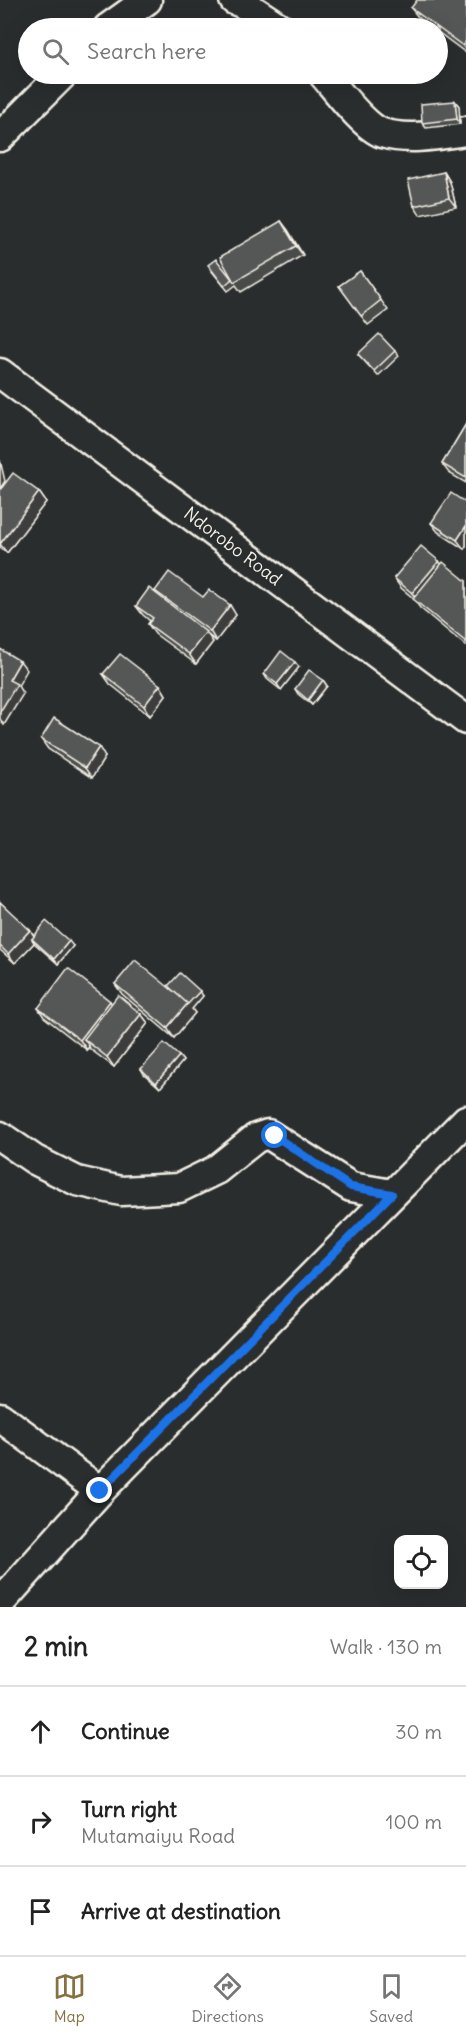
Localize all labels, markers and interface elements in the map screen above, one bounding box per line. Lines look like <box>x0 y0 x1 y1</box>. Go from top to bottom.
search box <box>18 18 448 84</box>
icon: search <box>39 35 72 68</box>
text: Search here <box>87 37 206 65</box>
street label: Ndorobo Road <box>179 502 287 591</box>
route start <box>261 1122 287 1148</box>
route end <box>86 1477 112 1503</box>
map controls <box>394 1535 448 1589</box>
button: locate <box>394 1535 448 1589</box>
text: 2 min <box>24 1630 88 1663</box>
text: Walk · 130 m <box>330 1634 442 1659</box>
icon: ahead <box>24 1715 57 1748</box>
text: Continue <box>81 1717 170 1745</box>
text: 30 m <box>395 1719 442 1744</box>
text: Turn right <box>81 1795 177 1823</box>
icon: right <box>24 1805 57 1838</box>
text: 100 m <box>385 1809 442 1834</box>
text: Mutamaiyu Road <box>81 1823 235 1848</box>
icon: arrive <box>24 1895 57 1928</box>
text: Arrive at destination <box>81 1897 281 1925</box>
tab: Map <box>53 1970 86 2026</box>
tab: Directions <box>191 1970 264 2026</box>
tab: Saved <box>369 1970 413 2026</box>

